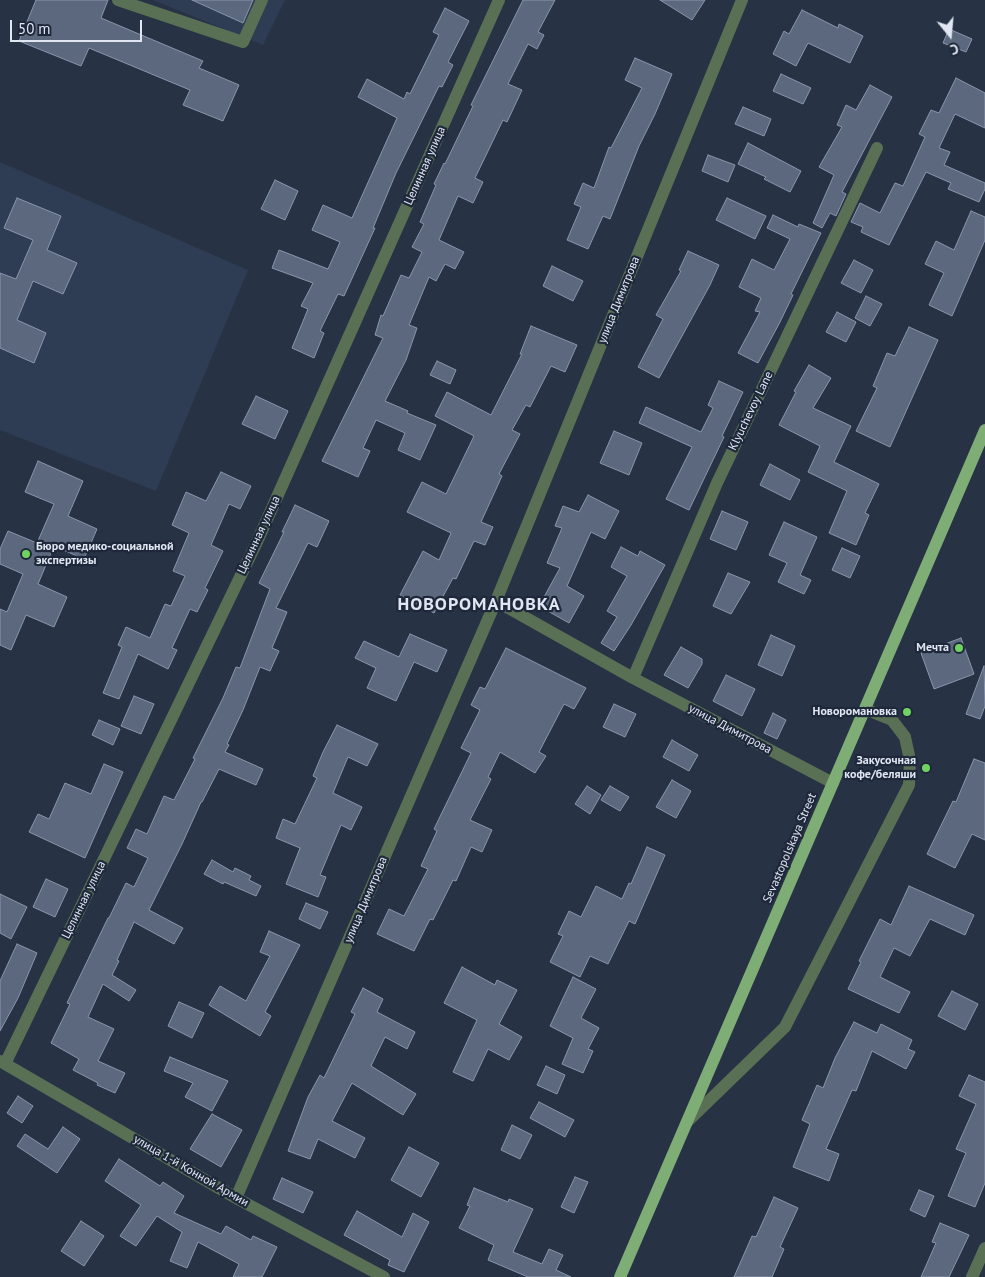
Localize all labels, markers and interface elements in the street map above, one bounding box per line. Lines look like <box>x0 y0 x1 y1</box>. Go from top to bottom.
scale bar <box>12 10 145 42</box>
north arrow <box>925 10 975 60</box>
text: 50 m <box>18 19 51 38</box>
text: С <box>948 40 961 59</box>
street label: Целинная улица <box>401 124 449 208</box>
street label: улица Димитрова <box>595 255 643 345</box>
street label: Klyuchevoy Lane <box>726 369 776 453</box>
street label: Целинная улица <box>235 494 283 576</box>
place label: Бюро медико-социальной экспертизы <box>36 540 174 568</box>
marker: Бюро медико-социальной экспертизы <box>20 548 32 560</box>
district label: НОВОРОМАНОВКА <box>396 594 562 616</box>
place label: Мечта <box>916 641 949 655</box>
marker: Мечта <box>953 642 965 654</box>
street label: улица Димитрова <box>686 701 774 757</box>
place label: Новоромановка <box>813 705 897 719</box>
marker: Новоромановка <box>901 706 913 718</box>
place label: Закусочная кофе/беляши <box>844 754 916 782</box>
marker: Закусочная кофе/беляши <box>920 762 932 774</box>
street label: Sevastopolskaya Street <box>760 791 820 905</box>
street label: улица Димитрова <box>341 855 391 945</box>
street label: Целинная улица <box>59 859 109 941</box>
street label: улица 1-й Конной Армии <box>131 1132 251 1210</box>

